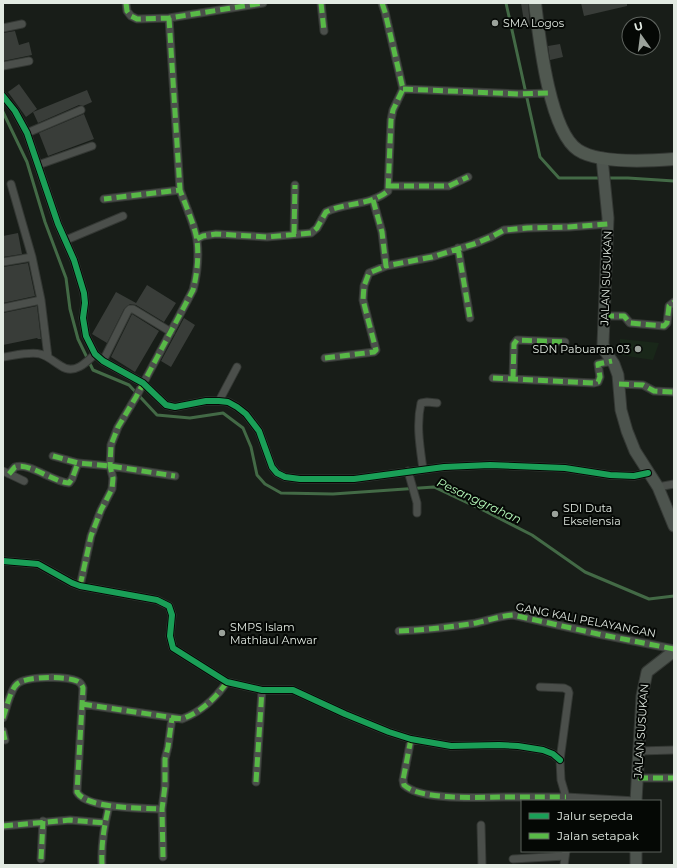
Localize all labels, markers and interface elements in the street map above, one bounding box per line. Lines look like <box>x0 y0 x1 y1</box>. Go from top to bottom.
place label: SMA Logos <box>503 16 565 30</box>
north arrow <box>621 16 661 56</box>
marker: SMA Logos <box>490 18 500 28</box>
text: U <box>633 18 644 34</box>
street label: JALAN SUSUKAN <box>597 230 615 327</box>
place label: SDN Pabuaran 03 <box>533 342 630 356</box>
marker: SDN Pabuaran 03 <box>633 344 643 354</box>
water label: Pesanggrahan <box>435 474 524 527</box>
place label: SDI Duta Ekselensia <box>563 501 621 528</box>
marker: SDI Duta Ekselensia <box>550 509 560 519</box>
street label: GANG KALI PELAYANGAN <box>515 600 657 640</box>
place label: SMPS Islam Mathlaul Anwar <box>230 620 317 647</box>
marker: SMPS Islam Mathlaul Anwar <box>217 628 227 638</box>
street label: JALAN SUSUKAN <box>631 683 651 780</box>
legend <box>521 800 661 852</box>
text: Jalur sepeda <box>556 808 633 823</box>
text: Jalan setapak <box>556 828 640 843</box>

